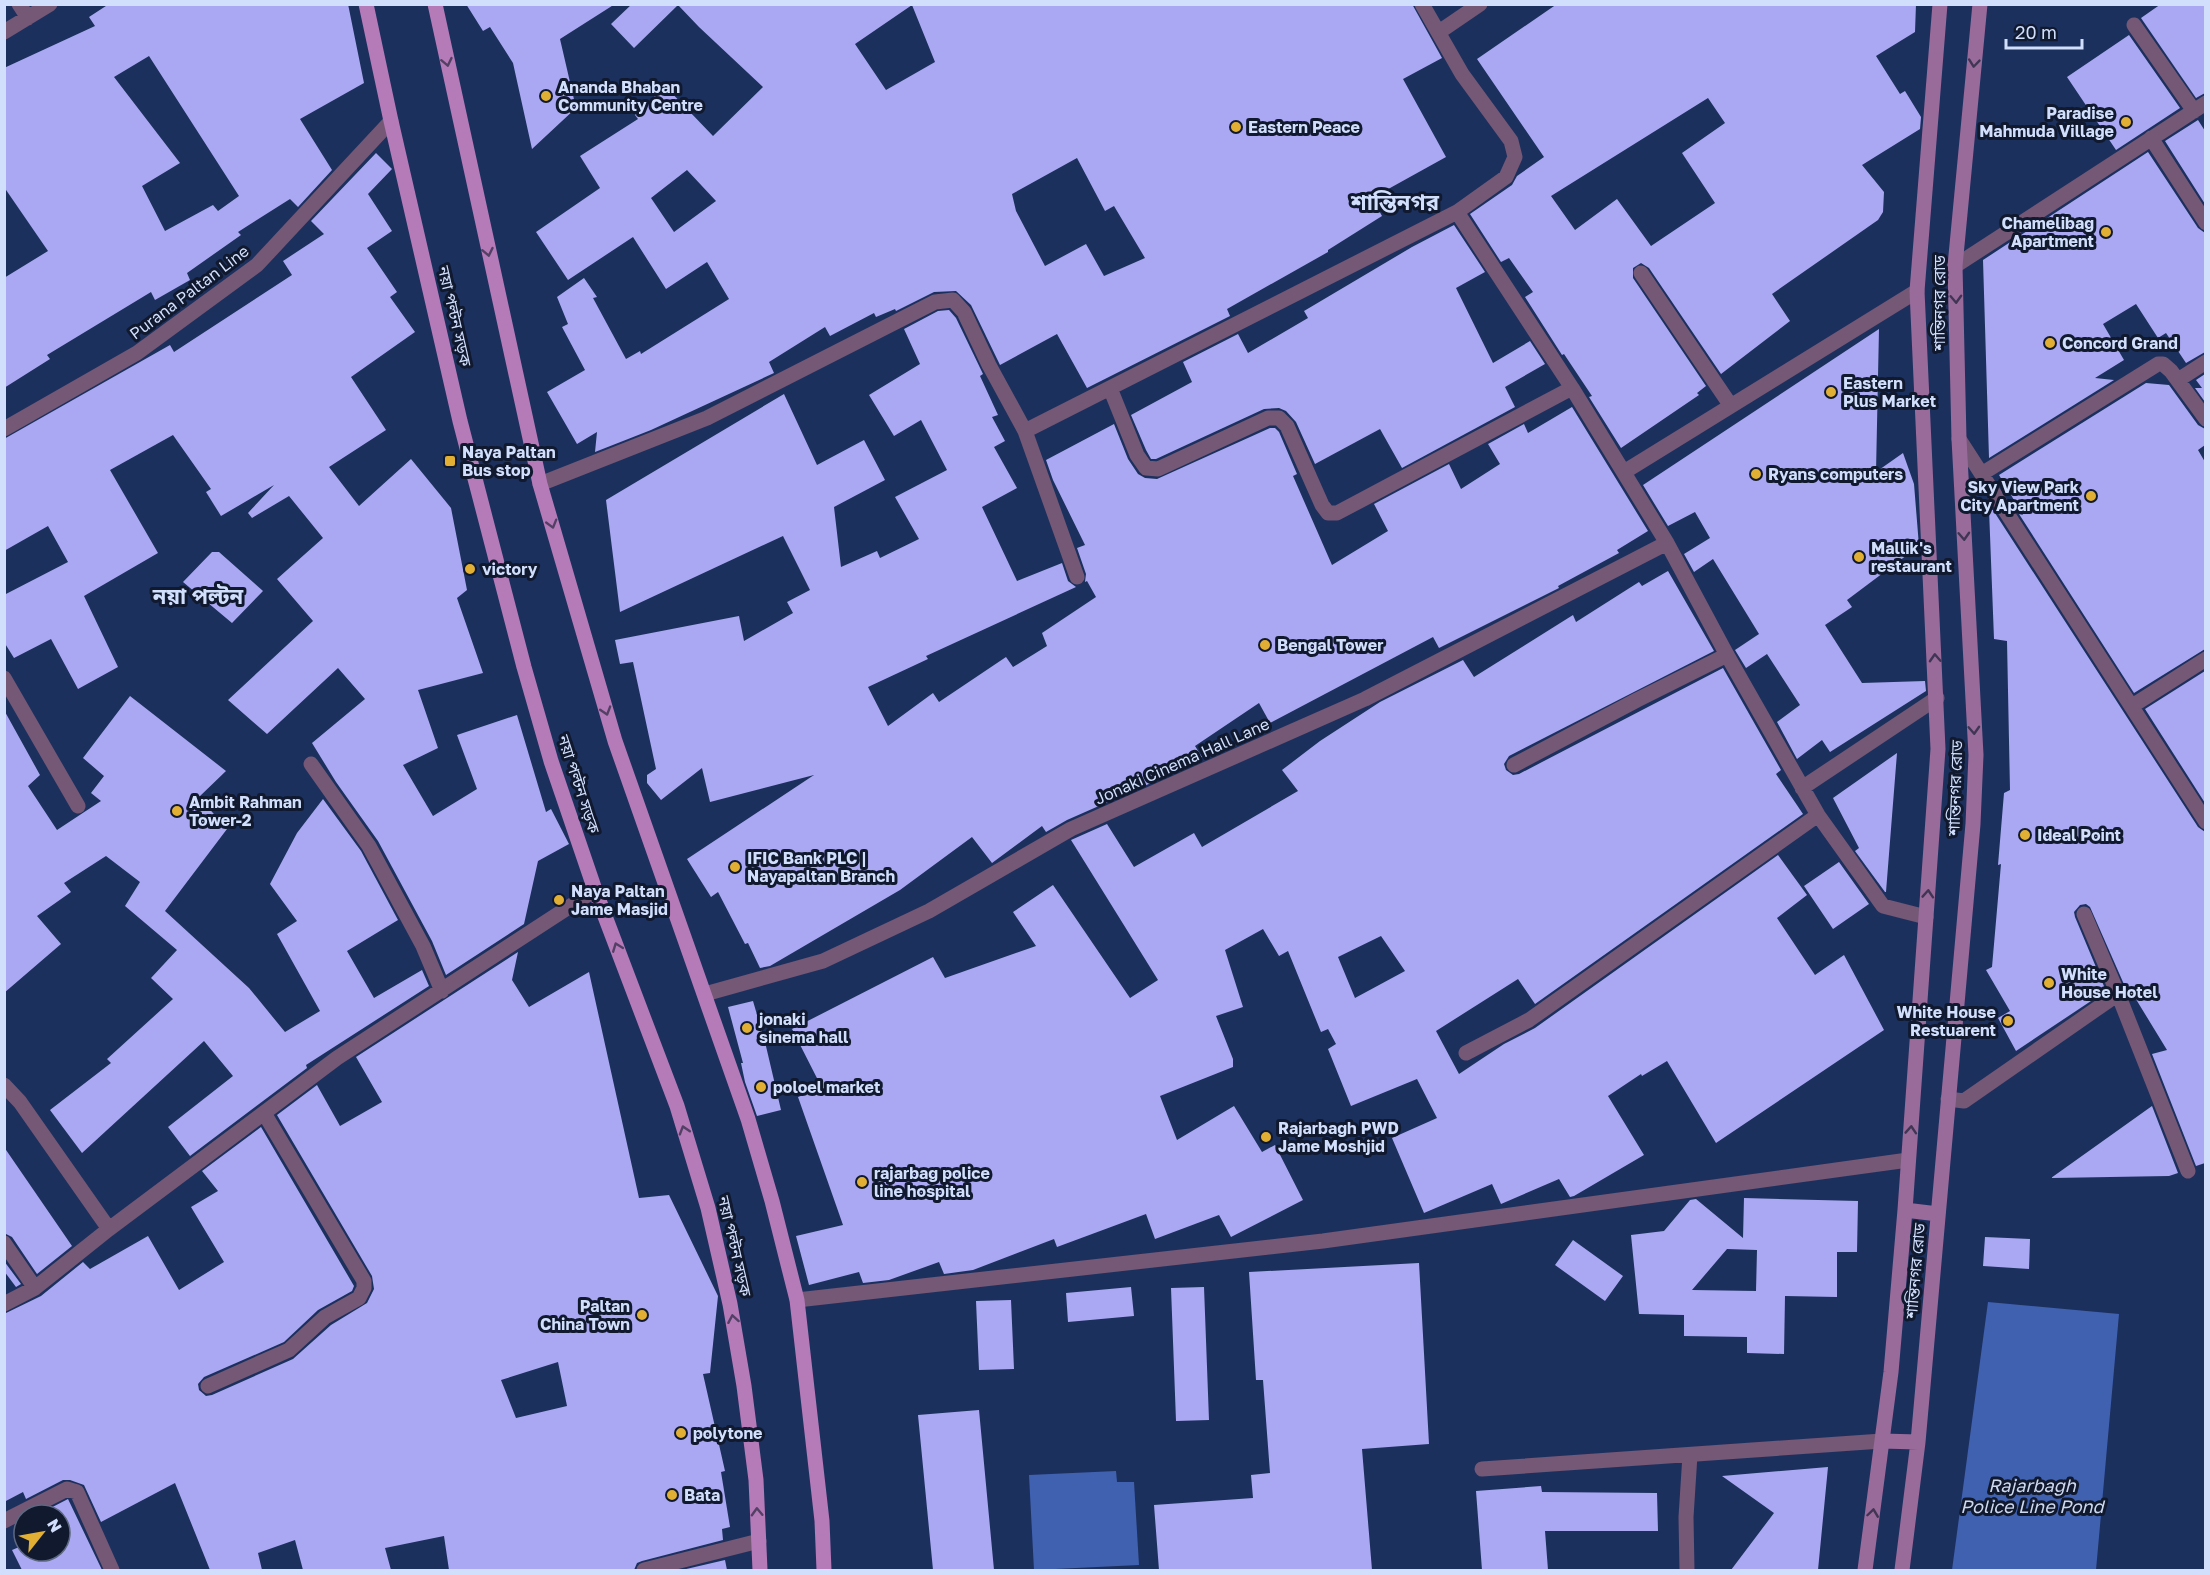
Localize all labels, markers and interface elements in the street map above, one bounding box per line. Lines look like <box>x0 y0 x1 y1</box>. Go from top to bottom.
scale bar <box>2006 12 2082 50</box>
text: 20 m <box>2015 21 2057 43</box>
one-way arrow <box>440 56 453 66</box>
one-way arrow <box>1968 58 1981 67</box>
place label: Ananda Bhaban Community Centre <box>558 77 703 115</box>
marker: Ananda Bhaban Community Centre <box>539 89 553 103</box>
place label: Paradise Mahmuda Village <box>1979 103 2114 141</box>
marker: Paradise Mahmuda Village <box>2119 115 2133 129</box>
place label: Eastern Peace <box>1248 117 1360 137</box>
marker: Eastern Peace <box>1229 120 1243 134</box>
district label: শান্তিনগর <box>1350 188 1440 215</box>
place label: Chamelibag Apartment <box>2002 213 2094 251</box>
marker: Chamelibag Apartment <box>2099 225 2113 239</box>
street label: Purana Paltan Line <box>125 241 253 343</box>
one-way arrow <box>481 247 494 257</box>
street label: শান্তিনগর রোড <box>1929 254 1949 352</box>
street label: নয়া পল্টন সড়ক <box>434 263 477 369</box>
one-way arrow <box>1949 294 1962 303</box>
place label: Concord Grand <box>2062 333 2178 353</box>
marker: Concord Grand <box>2043 336 2057 350</box>
place label: Eastern Plus Market <box>1843 373 1936 411</box>
marker: Eastern Plus Market <box>1824 385 1838 399</box>
place label: Naya Paltan Bus stop <box>462 442 556 480</box>
marker: Naya Paltan Bus stop <box>443 454 457 468</box>
place label: Ryans computers <box>1768 464 1903 484</box>
marker: Ryans computers <box>1749 467 1763 481</box>
place label: Sky View Park City Apartment <box>1960 477 2080 515</box>
marker: Sky View Park City Apartment <box>2084 489 2098 503</box>
one-way arrow <box>544 519 557 529</box>
one-way arrow <box>1958 531 1971 540</box>
place label: Mallik's restaurant <box>1871 538 1952 576</box>
marker: Mallik's restaurant <box>1852 550 1866 564</box>
place label: victory <box>482 559 538 579</box>
marker: victory <box>463 562 477 576</box>
district label: নয়া পল্টন <box>152 582 244 609</box>
place label: Bengal Tower <box>1277 635 1383 655</box>
marker: Bengal Tower <box>1258 638 1272 652</box>
one-way arrow <box>1929 653 1942 662</box>
one-way arrow <box>599 705 611 716</box>
street label: Jonaki Cinema Hall Lane <box>1092 713 1272 809</box>
one-way arrow <box>1968 726 1981 735</box>
street label: নয়া পল্টন সড়ক <box>553 731 605 837</box>
street label: শান্তিনগর রোড <box>1943 739 1967 837</box>
place label: Ambit Rahman Tower-2 <box>189 792 302 830</box>
marker: Ambit Rahman Tower-2 <box>170 804 184 818</box>
place label: Ideal Point <box>2037 825 2121 845</box>
marker: Ideal Point <box>2018 828 2032 842</box>
place label: IFIC Bank PLC | Nayapaltan Branch <box>747 848 895 886</box>
marker: IFIC Bank PLC | Nayapaltan Branch <box>728 860 742 874</box>
place label: Naya Paltan Jame Masjid <box>571 881 668 919</box>
one-way arrow <box>1921 890 1934 899</box>
marker: Naya Paltan Jame Masjid <box>552 893 566 907</box>
one-way arrow <box>612 942 624 953</box>
place label: White House Hotel <box>2061 964 2158 1002</box>
marker: White House Hotel <box>2042 976 2056 990</box>
place label: White House Restuarent <box>1896 1002 1996 1040</box>
place label: jonaki sinema hall <box>758 1009 849 1047</box>
marker: White House Restuarent <box>2001 1014 2015 1028</box>
marker: jonaki sinema hall <box>740 1021 754 1035</box>
place label: poloel market <box>773 1077 880 1097</box>
marker: poloel market <box>754 1080 768 1094</box>
place label: Rajarbagh PWD Jame Moshjid <box>1278 1118 1399 1156</box>
one-way arrow <box>679 1125 691 1136</box>
one-way arrow <box>1904 1126 1917 1135</box>
marker: Rajarbagh PWD Jame Moshjid <box>1259 1130 1273 1144</box>
place label: rajarbag police line hospital <box>874 1163 990 1201</box>
marker: rajarbag police line hospital <box>855 1175 869 1189</box>
street label: নয়া পল্টন সড়ক <box>714 1193 757 1299</box>
street label: শান্তিনগর রোড <box>1901 1222 1929 1321</box>
place label: Paltan China Town <box>540 1296 630 1334</box>
marker: Paltan China Town <box>635 1308 649 1322</box>
one-way arrow <box>727 1314 740 1324</box>
place label: polytone <box>693 1423 763 1443</box>
marker: polytone <box>674 1426 688 1440</box>
water label: Rajarbagh Police Line Pond <box>1960 1474 2106 1517</box>
place label: Bata <box>684 1485 720 1505</box>
marker: Bata <box>665 1488 679 1502</box>
north arrow <box>12 1503 72 1563</box>
one-way arrow <box>751 1508 764 1517</box>
one-way arrow <box>1866 1508 1878 1517</box>
text: N <box>43 1515 67 1536</box>

